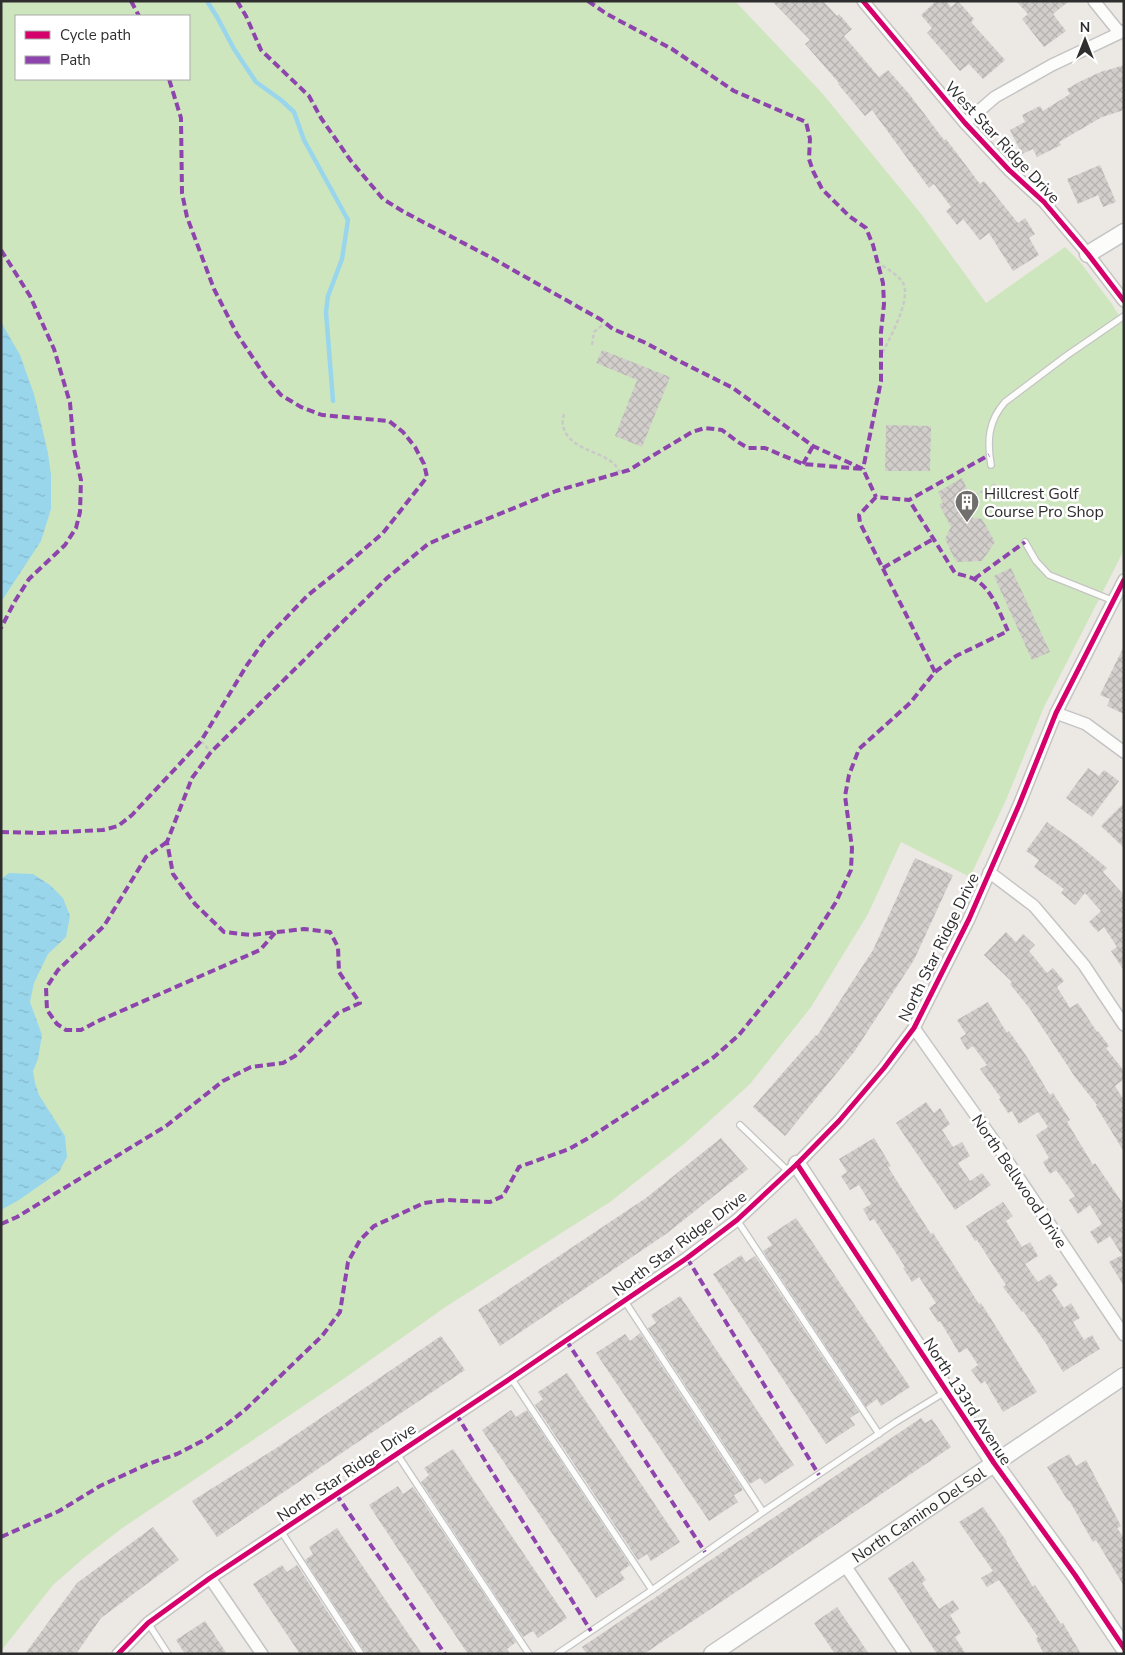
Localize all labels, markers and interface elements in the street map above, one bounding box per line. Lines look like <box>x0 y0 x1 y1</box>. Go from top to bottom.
legend <box>15 15 190 80</box>
north arrow <box>1060 15 1110 65</box>
text: N <box>1080 18 1090 37</box>
text: Cycle path <box>60 25 131 45</box>
text: Path <box>60 50 91 70</box>
street label: West Star Ridge Drive <box>940 77 1065 209</box>
place label: Hillcrest Golf Course Pro Shop <box>984 483 1104 523</box>
building icon: Hillcrest Golf Course Pro Shop <box>954 489 980 523</box>
street label: North Star Ridge Drive <box>893 869 985 1026</box>
street label: North Bellwood Drive <box>966 1110 1072 1253</box>
street label: North Star Ridge Drive <box>608 1186 751 1302</box>
street label: North 133rd Avenue <box>918 1333 1017 1470</box>
street label: North Star Ridge Drive <box>273 1418 420 1528</box>
street label: North Camino Del Sol <box>848 1462 990 1569</box>

